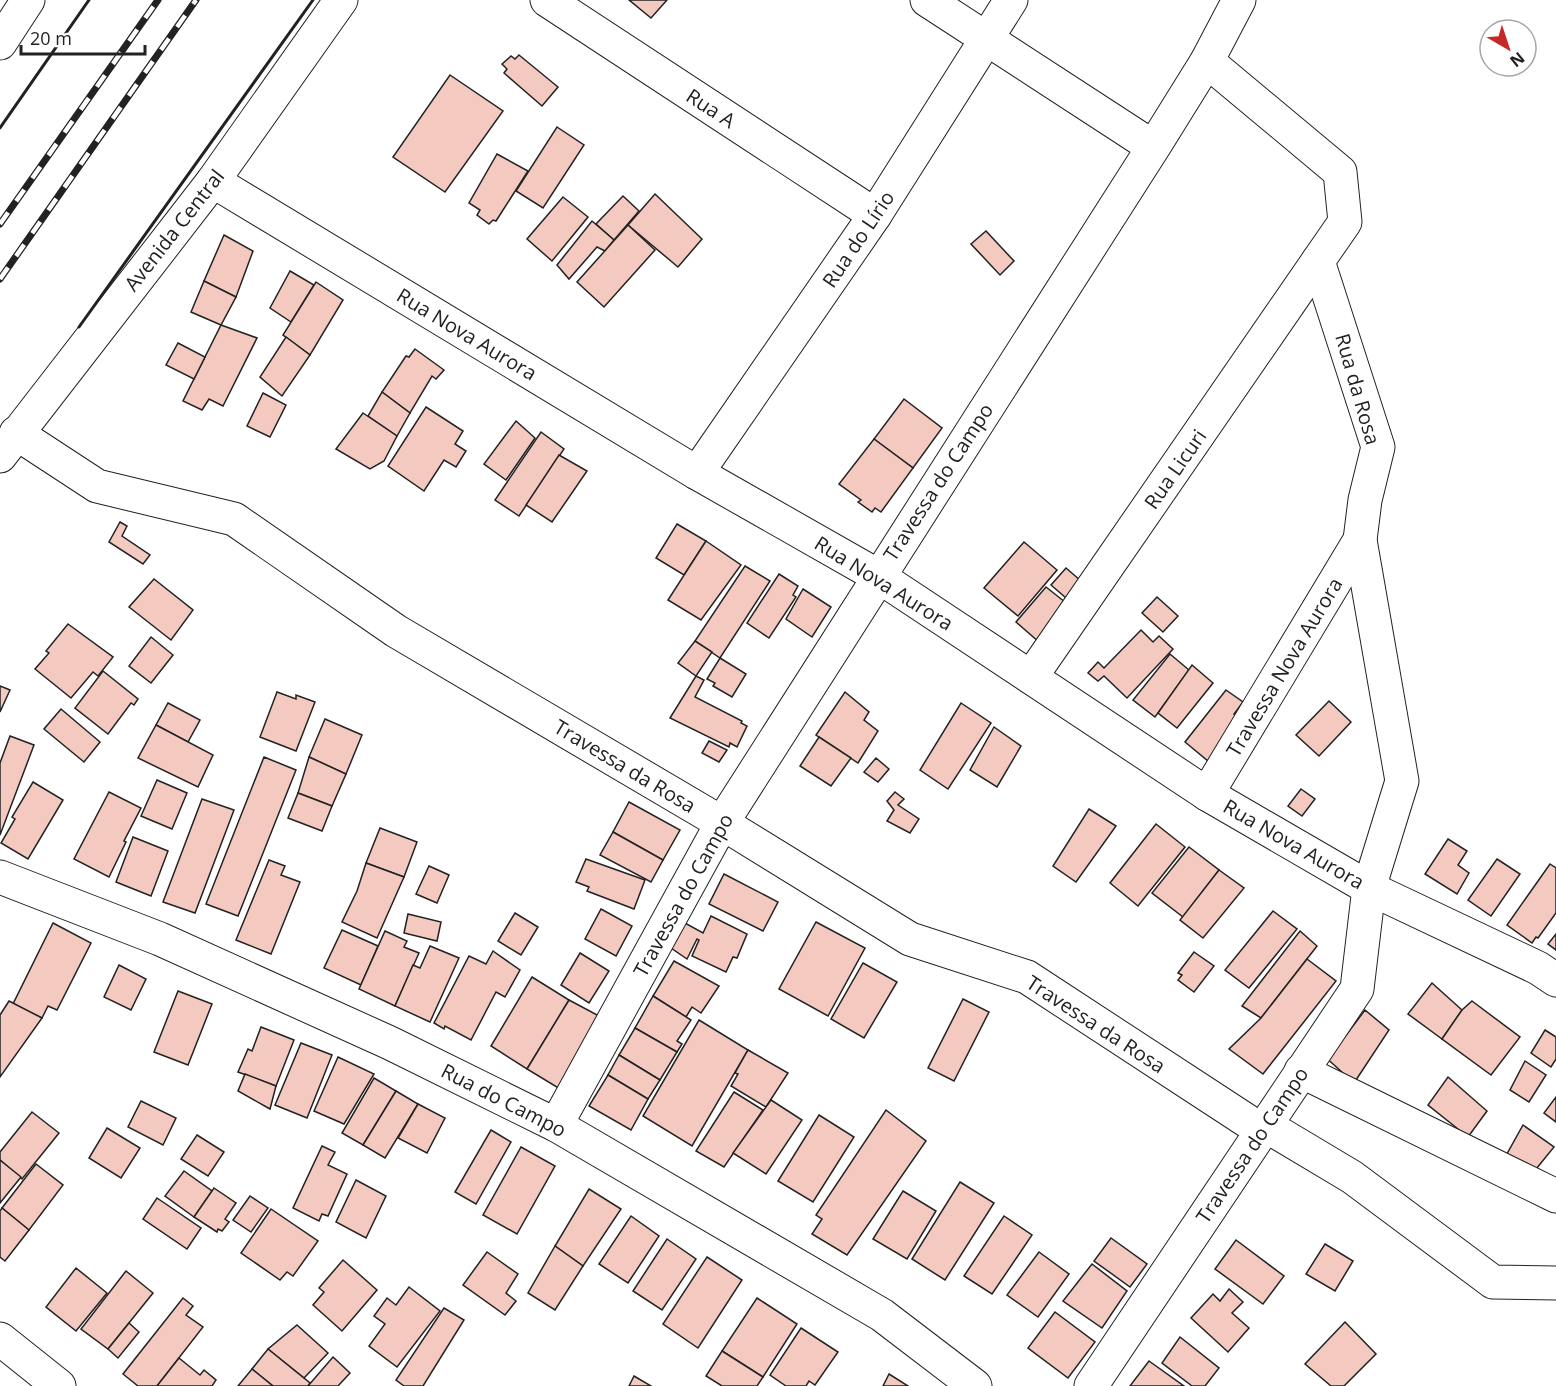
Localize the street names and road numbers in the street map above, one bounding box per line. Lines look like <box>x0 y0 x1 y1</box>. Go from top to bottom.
street label: Rua A <box>681 82 741 134</box>
street label: Avenida Central <box>118 164 230 296</box>
street label: Rua do Lírio <box>816 185 900 293</box>
street label: Rua Nova Aurora <box>392 282 542 386</box>
street label: Rua da Rosa <box>1329 330 1387 448</box>
street label: Travessa do Campo <box>877 398 999 566</box>
street label: Rua Licuri <box>1138 424 1212 514</box>
street label: Rua Nova Aurora <box>810 529 958 637</box>
street label: Travessa Nova Aurora <box>1220 572 1348 762</box>
street label: Travessa da Rosa <box>549 713 701 819</box>
street label: Rua Nova Aurora <box>1219 793 1369 895</box>
street label: Travessa do Campo <box>627 808 739 982</box>
street label: Travessa da Rosa <box>1021 969 1171 1079</box>
street label: Rua do Campo <box>437 1057 571 1143</box>
street label: Travessa do Campo <box>1190 1062 1314 1228</box>

